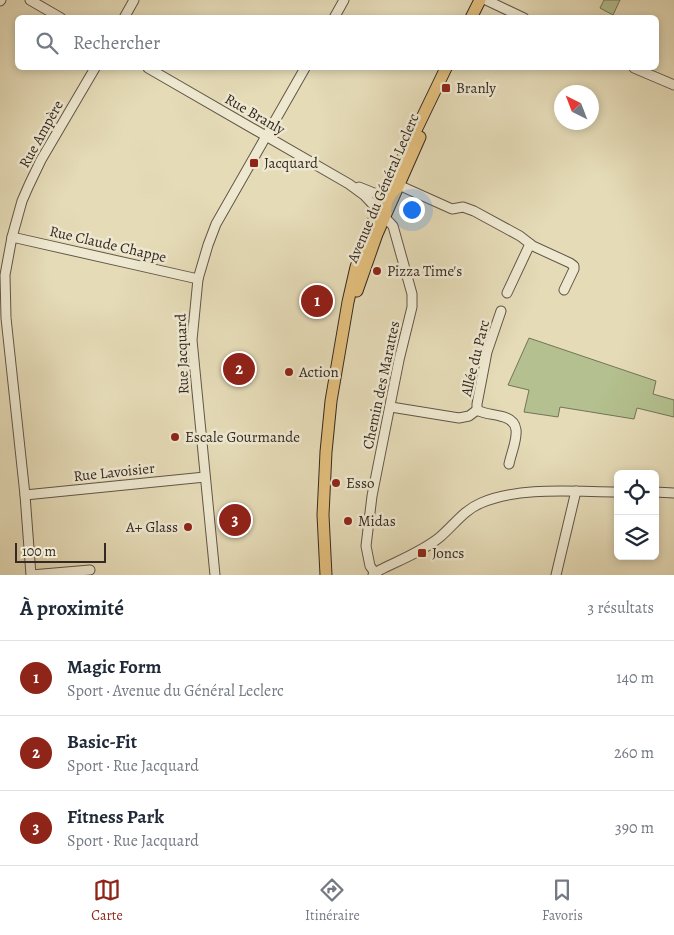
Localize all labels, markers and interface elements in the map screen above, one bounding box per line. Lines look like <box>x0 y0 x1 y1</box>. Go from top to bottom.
search box <box>15 15 659 70</box>
icon: search <box>33 29 61 57</box>
text: Rechercher <box>73 30 160 56</box>
place label: Branly <box>456 78 496 98</box>
marker: Branly <box>440 82 452 94</box>
north arrow <box>554 85 599 130</box>
street label: Rue Branly <box>221 89 289 139</box>
street label: Rue Ampère <box>14 96 68 171</box>
street label: Avenue du Général Leclerc <box>342 110 424 267</box>
place label: Jacquard <box>264 153 319 173</box>
marker: Jacquard <box>248 157 260 169</box>
your location <box>399 197 425 223</box>
street label: Rue Claude Chappe <box>48 221 169 267</box>
place label: Pizza Time's <box>387 261 462 281</box>
marker: Pizza Time's <box>371 265 383 277</box>
pin: 1 <box>301 282 333 320</box>
street label: Rue Jacquard <box>171 312 193 395</box>
street label: Allée du Parc <box>456 318 494 399</box>
street label: Chemin des Marattes <box>358 319 404 451</box>
pin: 2 <box>223 350 255 388</box>
place label: Action <box>298 362 339 382</box>
marker: Action <box>283 366 295 378</box>
place label: Escale Gourmande <box>185 427 300 447</box>
marker: Escale Gourmande <box>169 431 181 443</box>
street label: Rue Lavoisier <box>72 458 156 486</box>
map controls <box>614 470 659 560</box>
button: locate <box>614 470 659 515</box>
place label: Esso <box>346 473 374 493</box>
marker: Esso <box>330 477 342 489</box>
pin: 3 <box>219 501 251 539</box>
place label: Midas <box>358 511 396 531</box>
marker: Midas <box>342 515 354 527</box>
button: layers <box>614 515 659 560</box>
place label: A+ Glass <box>125 517 178 537</box>
marker: A+ Glass <box>182 521 194 533</box>
scale bar <box>15 540 106 563</box>
text: 100 m <box>22 542 56 561</box>
place label: Joncs <box>432 543 464 563</box>
marker: Joncs <box>416 547 428 559</box>
text: À proximité <box>20 594 124 622</box>
text: 3 résultats <box>588 597 654 619</box>
text: Magic Form <box>67 654 161 680</box>
text: 1 <box>33 667 39 689</box>
text: 140 m <box>616 667 654 689</box>
text: Sport · Avenue du Général Leclerc <box>67 680 284 702</box>
text: Basic-Fit <box>67 729 137 755</box>
text: 2 <box>32 742 40 764</box>
text: 260 m <box>614 742 654 764</box>
text: Sport · Rue Jacquard <box>67 755 199 777</box>
text: Fitness Park <box>67 804 164 830</box>
text: 3 <box>33 817 39 839</box>
text: 390 m <box>615 817 654 839</box>
text: Sport · Rue Jacquard <box>67 830 199 852</box>
tab: Carte <box>91 876 123 925</box>
tab: Itinéraire <box>305 876 360 925</box>
tab: Favoris <box>542 876 583 925</box>

